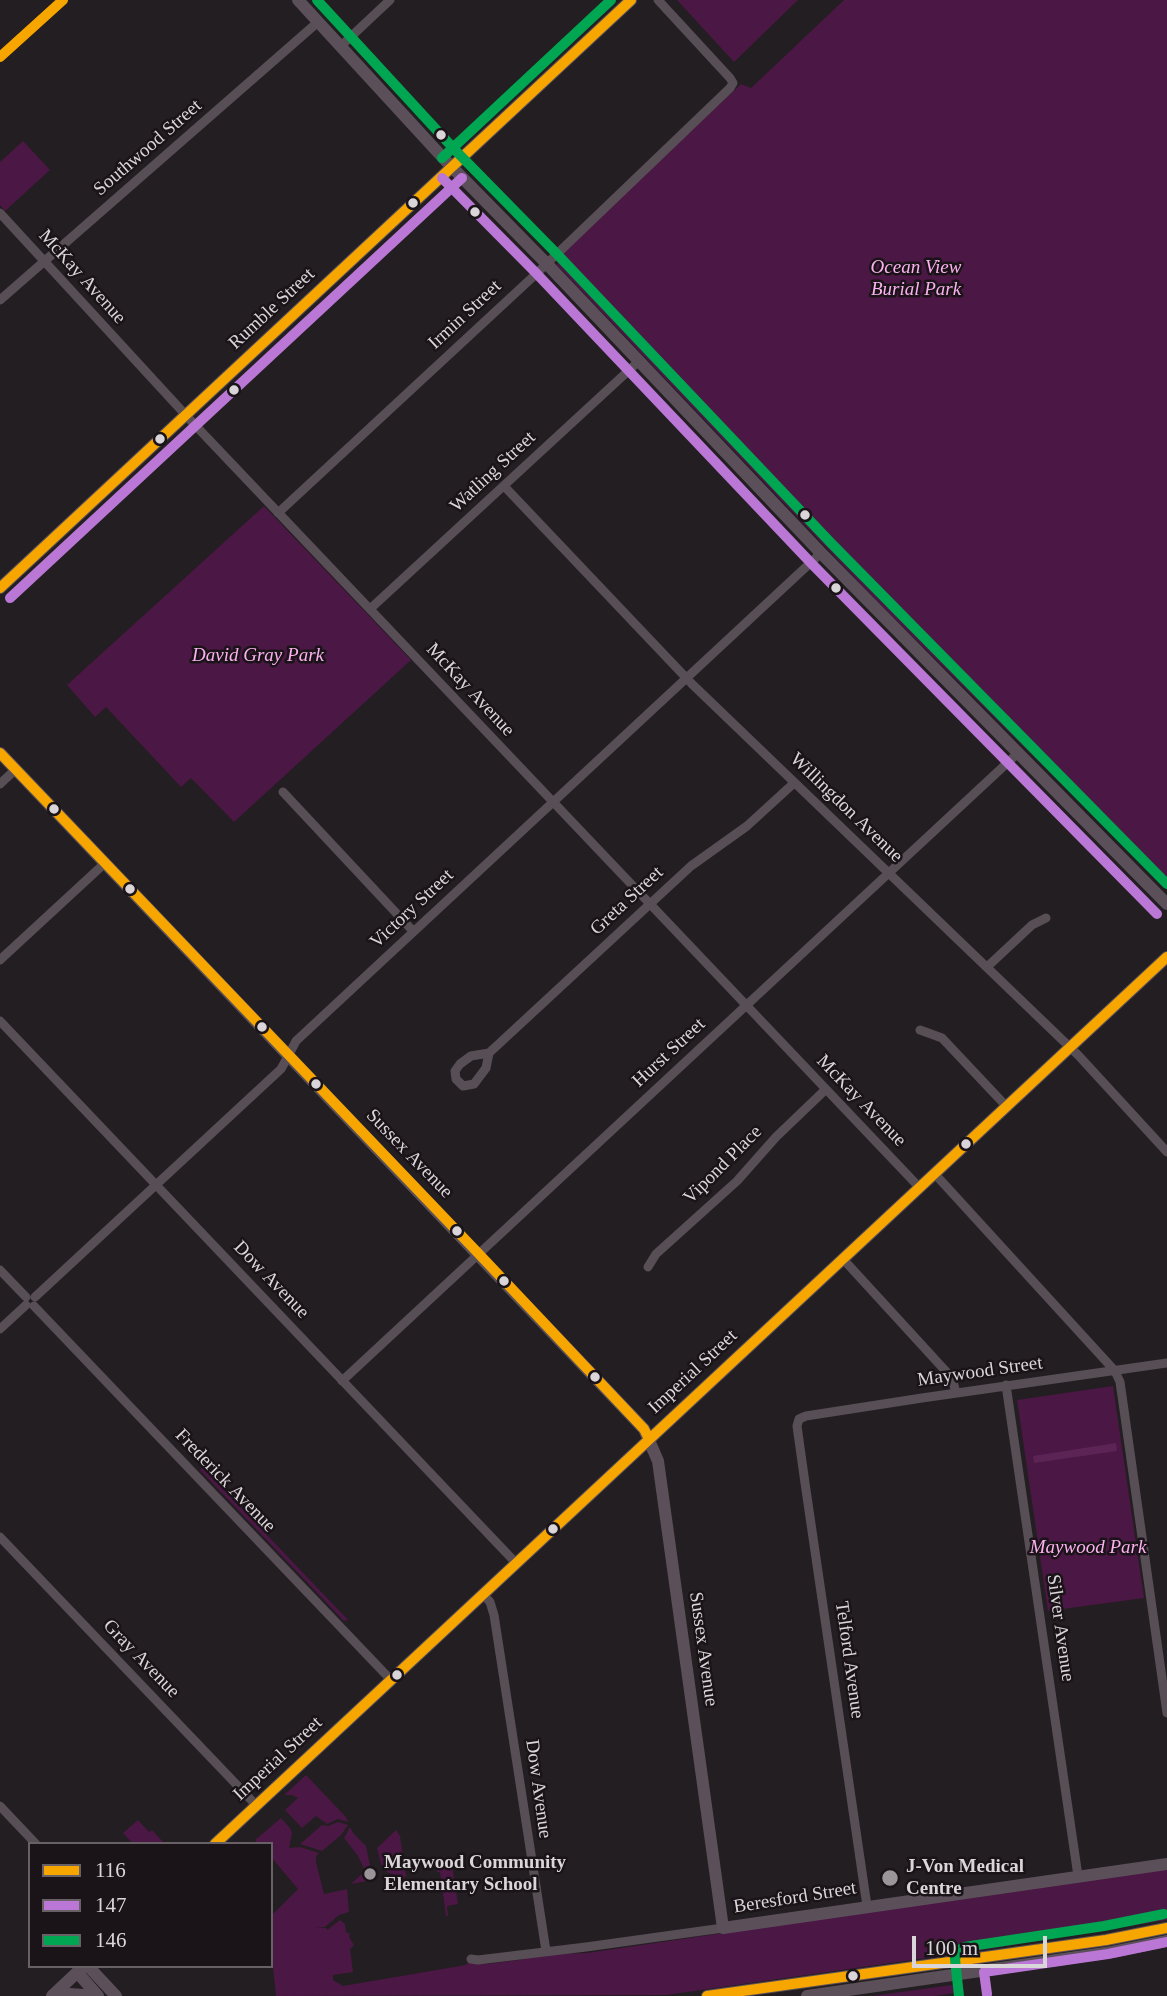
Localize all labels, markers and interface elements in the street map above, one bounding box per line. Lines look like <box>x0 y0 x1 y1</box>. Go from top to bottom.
street label: Southwood Street <box>89 95 207 201</box>
unlabelled marker <box>434 128 448 142</box>
unlabelled marker <box>406 196 420 210</box>
unlabelled marker <box>468 205 482 219</box>
street label: McKay Avenue <box>34 225 130 329</box>
park label: Ocean View Burial Park <box>871 257 961 301</box>
street label: Rumble Street <box>224 263 320 355</box>
street label: Irmin Street <box>424 276 506 354</box>
unlabelled marker <box>227 383 241 397</box>
street label: Watling Street <box>445 427 541 517</box>
unlabelled marker <box>153 432 167 446</box>
unlabelled marker <box>798 508 812 522</box>
unlabelled marker <box>829 581 843 595</box>
street label: McKay Avenue <box>421 639 519 741</box>
park label: David Gray Park <box>192 645 324 667</box>
street label: Willingdon Avenue <box>785 748 907 868</box>
unlabelled marker <box>47 802 61 816</box>
street label: Greta Street <box>586 862 668 940</box>
street label: Victory Street <box>365 865 459 953</box>
unlabelled marker <box>123 882 137 896</box>
street label: Hurst Street <box>628 1014 710 1092</box>
unlabelled marker <box>255 1020 269 1034</box>
street label: McKay Avenue <box>811 1050 911 1152</box>
unlabelled marker <box>309 1077 323 1091</box>
street label: Sussex Avenue <box>361 1105 457 1203</box>
street label: Vipond Place <box>679 1121 767 1209</box>
unlabelled marker <box>959 1137 973 1151</box>
unlabelled marker <box>450 1224 464 1238</box>
street label: Dow Avenue <box>228 1236 314 1324</box>
unlabelled marker <box>497 1274 511 1288</box>
street label: Imperial Street <box>644 1325 742 1419</box>
street label: Maywood Street <box>916 1352 1044 1392</box>
unlabelled marker <box>588 1370 602 1384</box>
street label: Frederick Avenue <box>170 1424 280 1538</box>
unlabelled marker <box>546 1522 560 1536</box>
park label: Maywood Park <box>1030 1537 1146 1559</box>
street label: Silver Avenue <box>1041 1573 1079 1683</box>
street label: Sussex Avenue <box>684 1590 722 1708</box>
street label: Telford Avenue <box>829 1600 869 1720</box>
street label: Gray Avenue <box>98 1615 184 1703</box>
unlabelled marker <box>390 1668 404 1682</box>
street label: Imperial Street <box>229 1712 327 1806</box>
street label: Dow Avenue <box>520 1738 556 1840</box>
legend <box>28 1842 273 1968</box>
place label: Maywood Community Elementary School <box>384 1852 566 1896</box>
place label: J-Von Medical Centre <box>906 1856 1024 1900</box>
text: 116 <box>95 1858 126 1882</box>
marker: Maywood Community Elementary School <box>362 1866 378 1882</box>
marker: J-Von Medical Centre <box>880 1868 900 1888</box>
street label: Beresford Street <box>732 1877 858 1919</box>
text: 147 <box>95 1893 127 1917</box>
scale bar <box>915 1923 1050 1967</box>
text: 146 <box>95 1928 127 1952</box>
text: 100 m <box>925 1936 978 1960</box>
unlabelled marker <box>846 1969 860 1983</box>

